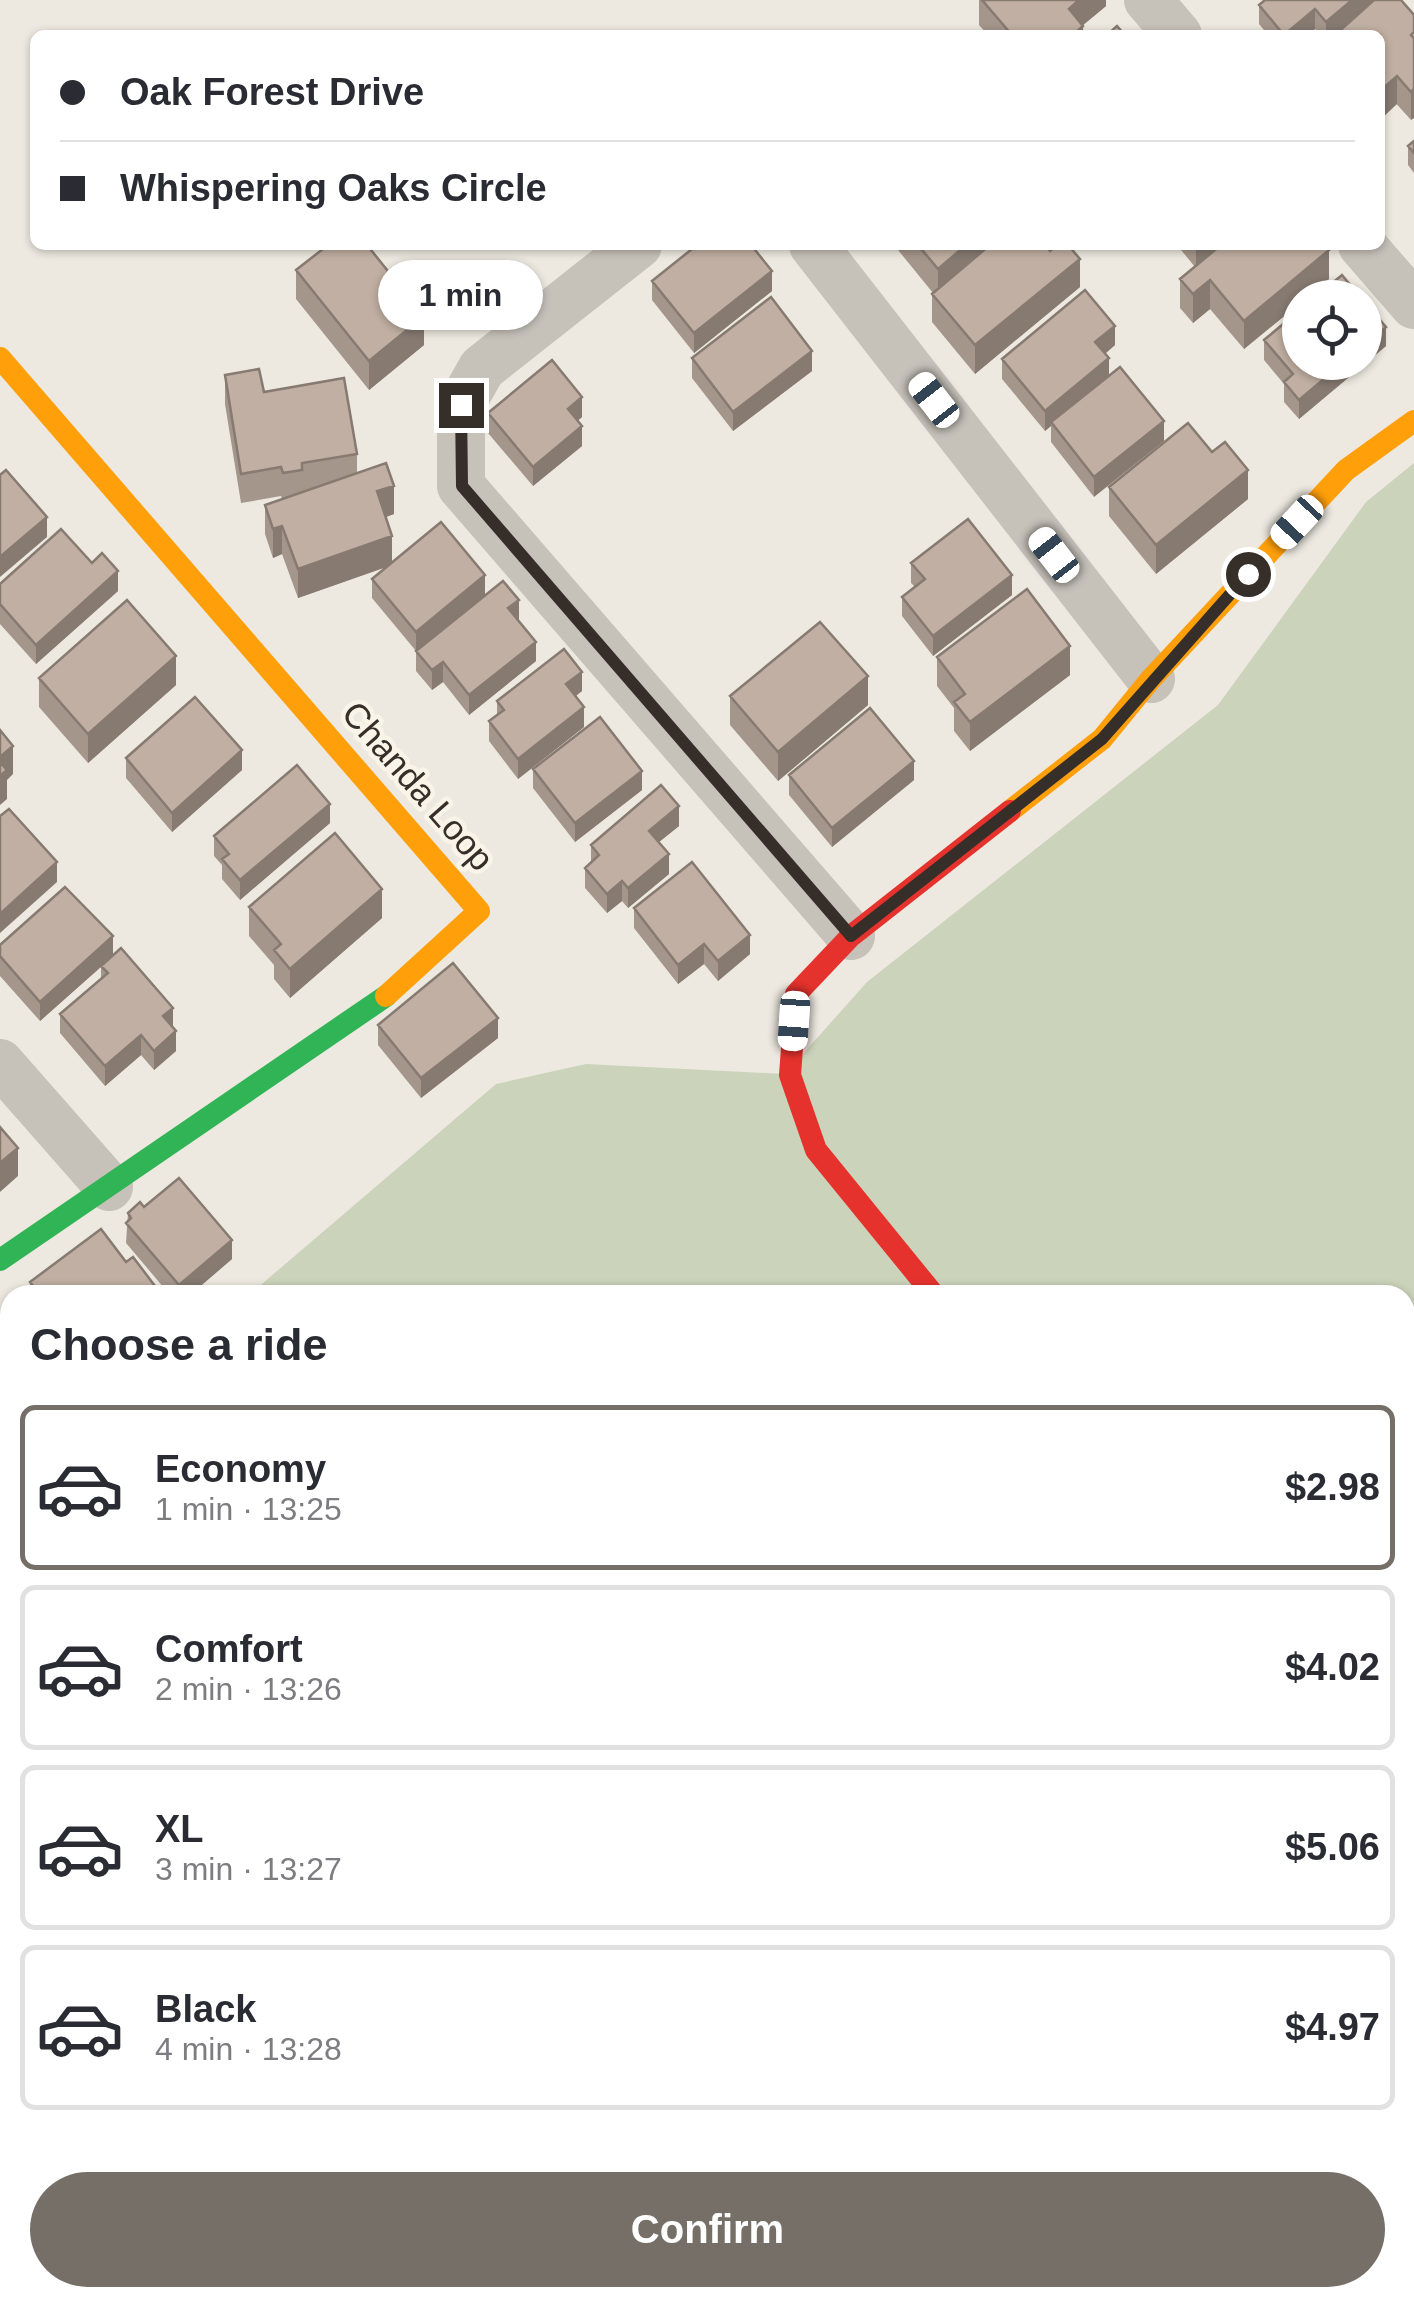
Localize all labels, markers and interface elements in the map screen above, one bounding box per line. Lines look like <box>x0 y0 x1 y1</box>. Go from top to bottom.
text: Oak Forest Drive <box>120 71 424 113</box>
text: Whispering Oaks Circle <box>120 167 547 209</box>
callout: 1 min <box>378 260 544 330</box>
text: 1 min <box>419 277 502 313</box>
map controls <box>1282 280 1382 380</box>
button: locate <box>1282 280 1382 380</box>
car <box>904 367 964 433</box>
route end <box>439 383 484 428</box>
car <box>1266 490 1328 554</box>
car <box>1024 522 1084 588</box>
route start <box>1226 552 1271 597</box>
street label: Chanda Loop <box>335 694 502 878</box>
car <box>777 990 811 1052</box>
text: Choose a ride <box>30 1319 328 1370</box>
icon: car <box>35 1443 125 1533</box>
text: Economy <box>155 1448 326 1490</box>
text: $2.98 <box>1285 1466 1380 1508</box>
text: 1 min · 13:25 <box>155 1491 342 1527</box>
icon: car <box>35 1623 125 1713</box>
text: Comfort <box>155 1628 303 1670</box>
text: $4.02 <box>1285 1646 1380 1688</box>
text: 2 min · 13:26 <box>155 1671 342 1707</box>
icon: car <box>35 1803 125 1893</box>
text: XL <box>155 1808 204 1850</box>
text: $5.06 <box>1285 1826 1380 1868</box>
text: 3 min · 13:27 <box>155 1851 342 1887</box>
icon: car <box>35 1983 125 2073</box>
text: Black <box>155 1988 256 2030</box>
text: $4.97 <box>1285 2006 1380 2048</box>
text: 4 min · 13:28 <box>155 2031 342 2067</box>
button: Confirm <box>30 2172 1385 2287</box>

